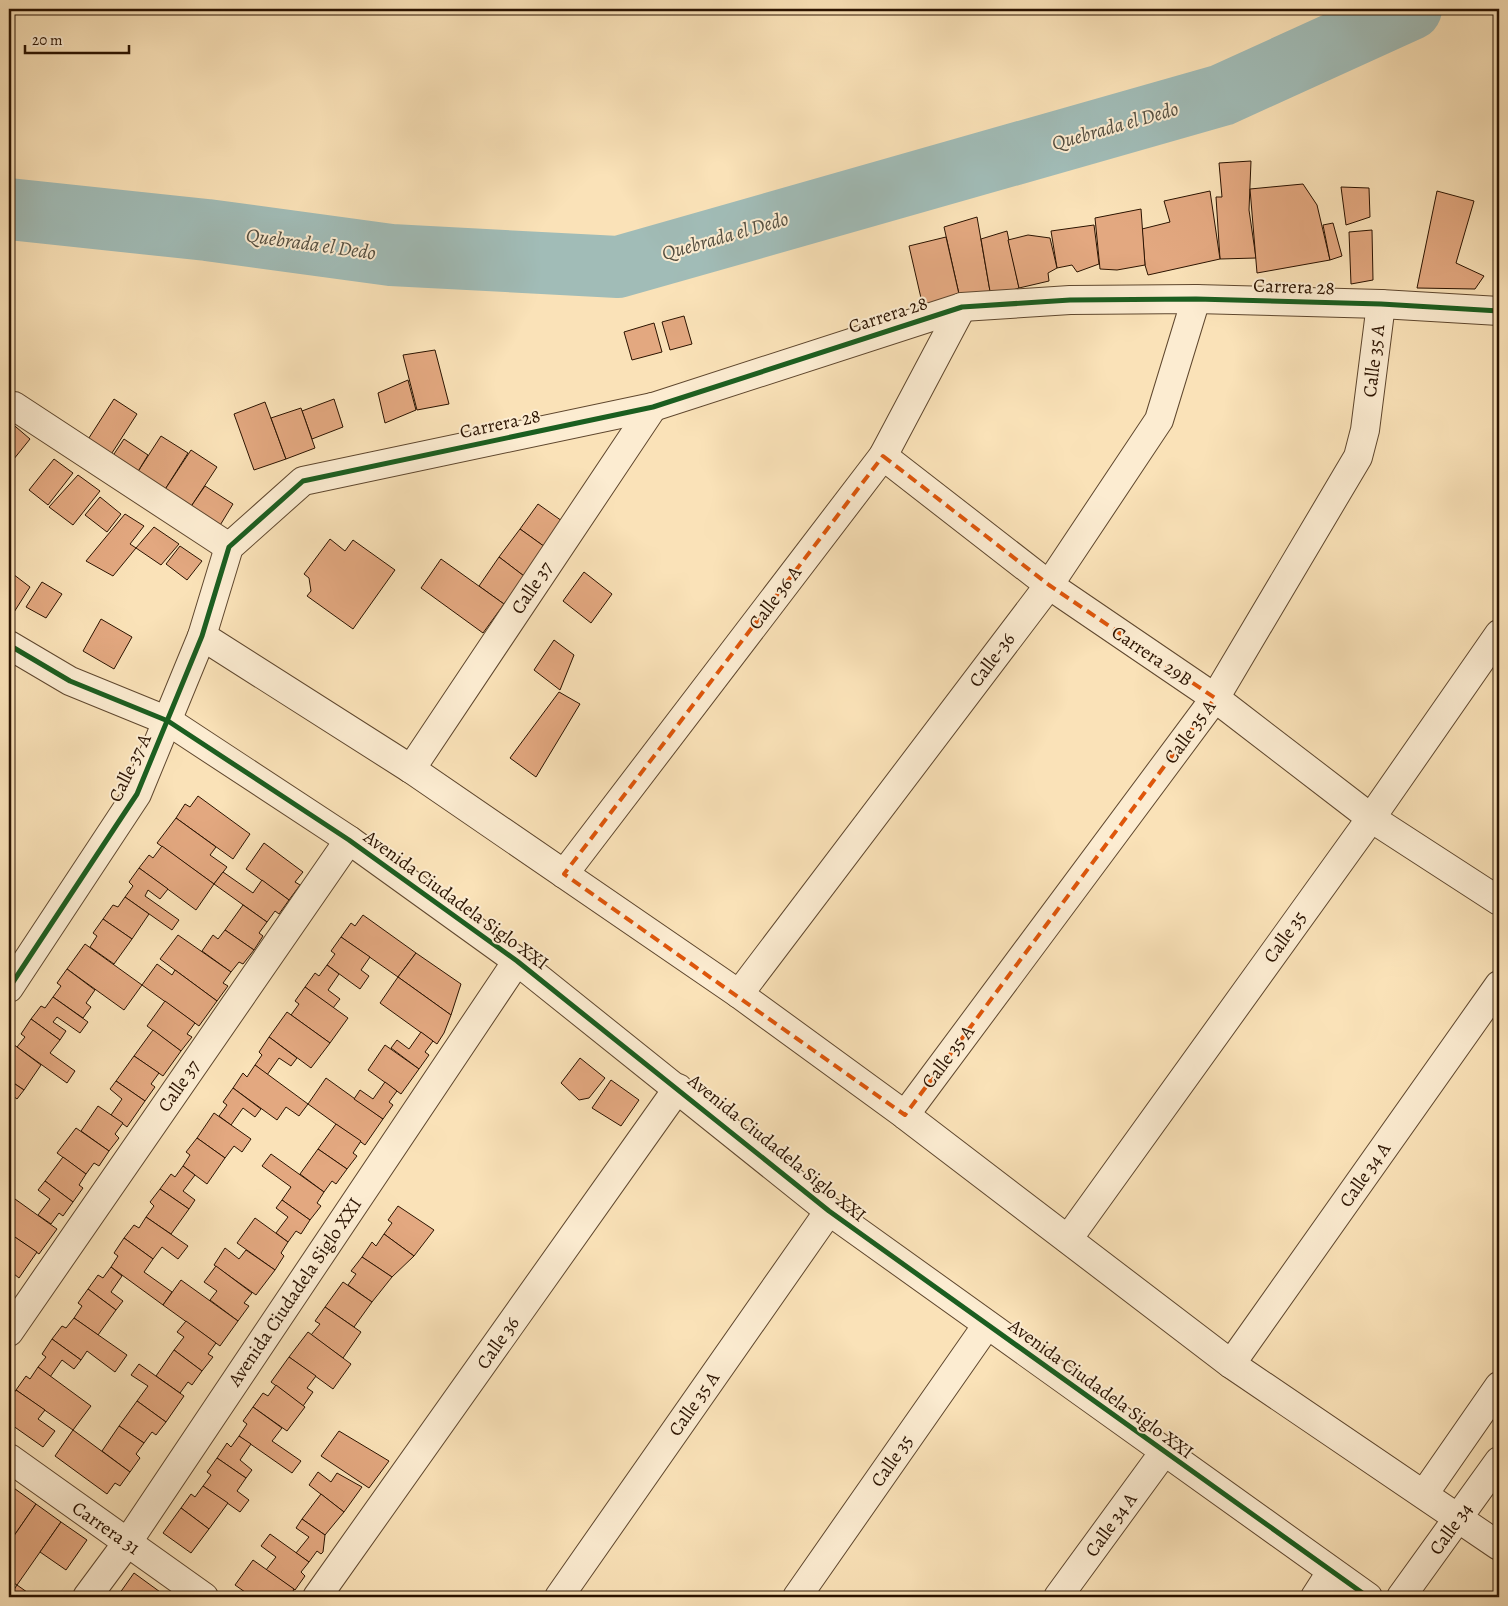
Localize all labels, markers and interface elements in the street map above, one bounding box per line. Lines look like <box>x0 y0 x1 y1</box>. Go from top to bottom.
scale bar <box>25 22 129 54</box>
text: 20 m <box>32 30 63 50</box>
water label: Quebrada el Dedo <box>1048 95 1182 157</box>
water label: Quebrada el Dedo <box>658 205 792 267</box>
water label: Quebrada el Dedo <box>244 222 378 266</box>
street label: Carrera 28 <box>1253 273 1335 301</box>
street label: Carrera 28 <box>845 290 931 340</box>
street label: Calle 35 A <box>1357 322 1391 399</box>
street label: Carrera 28 <box>457 403 543 445</box>
street label: Calle 37 <box>505 557 559 619</box>
street label: Calle 36 A <box>742 560 808 635</box>
street label: Carrera 29B <box>1106 619 1198 693</box>
street label: Calle-36 <box>963 627 1021 693</box>
street label: Calle 35 A <box>1158 694 1223 769</box>
street label: Calle 37 A <box>102 729 158 807</box>
street label: Avenida Ciudadela Siglo XXI <box>358 823 554 976</box>
street label: Calle 35 <box>1257 906 1313 968</box>
street label: Calle 35 A <box>916 1019 981 1094</box>
street label: Calle 37 <box>152 1055 206 1117</box>
street label: Avenida Ciudadela Siglo XXI <box>682 1067 872 1228</box>
street label: Calle 34 A <box>1333 1137 1397 1213</box>
street label: Avenida Ciudadela Siglo XXI <box>221 1192 368 1392</box>
street label: Calle 36 <box>470 1311 526 1375</box>
street label: Avenida Ciudadela Siglo XXI <box>1003 1312 1199 1465</box>
street label: Calle 35 A <box>662 1366 726 1441</box>
street label: Calle 35 <box>865 1430 919 1492</box>
street label: Calle 34 A <box>1079 1487 1144 1562</box>
street label: Carrera 31 <box>67 1495 146 1561</box>
street label: Calle 34 <box>1423 1497 1479 1560</box>

